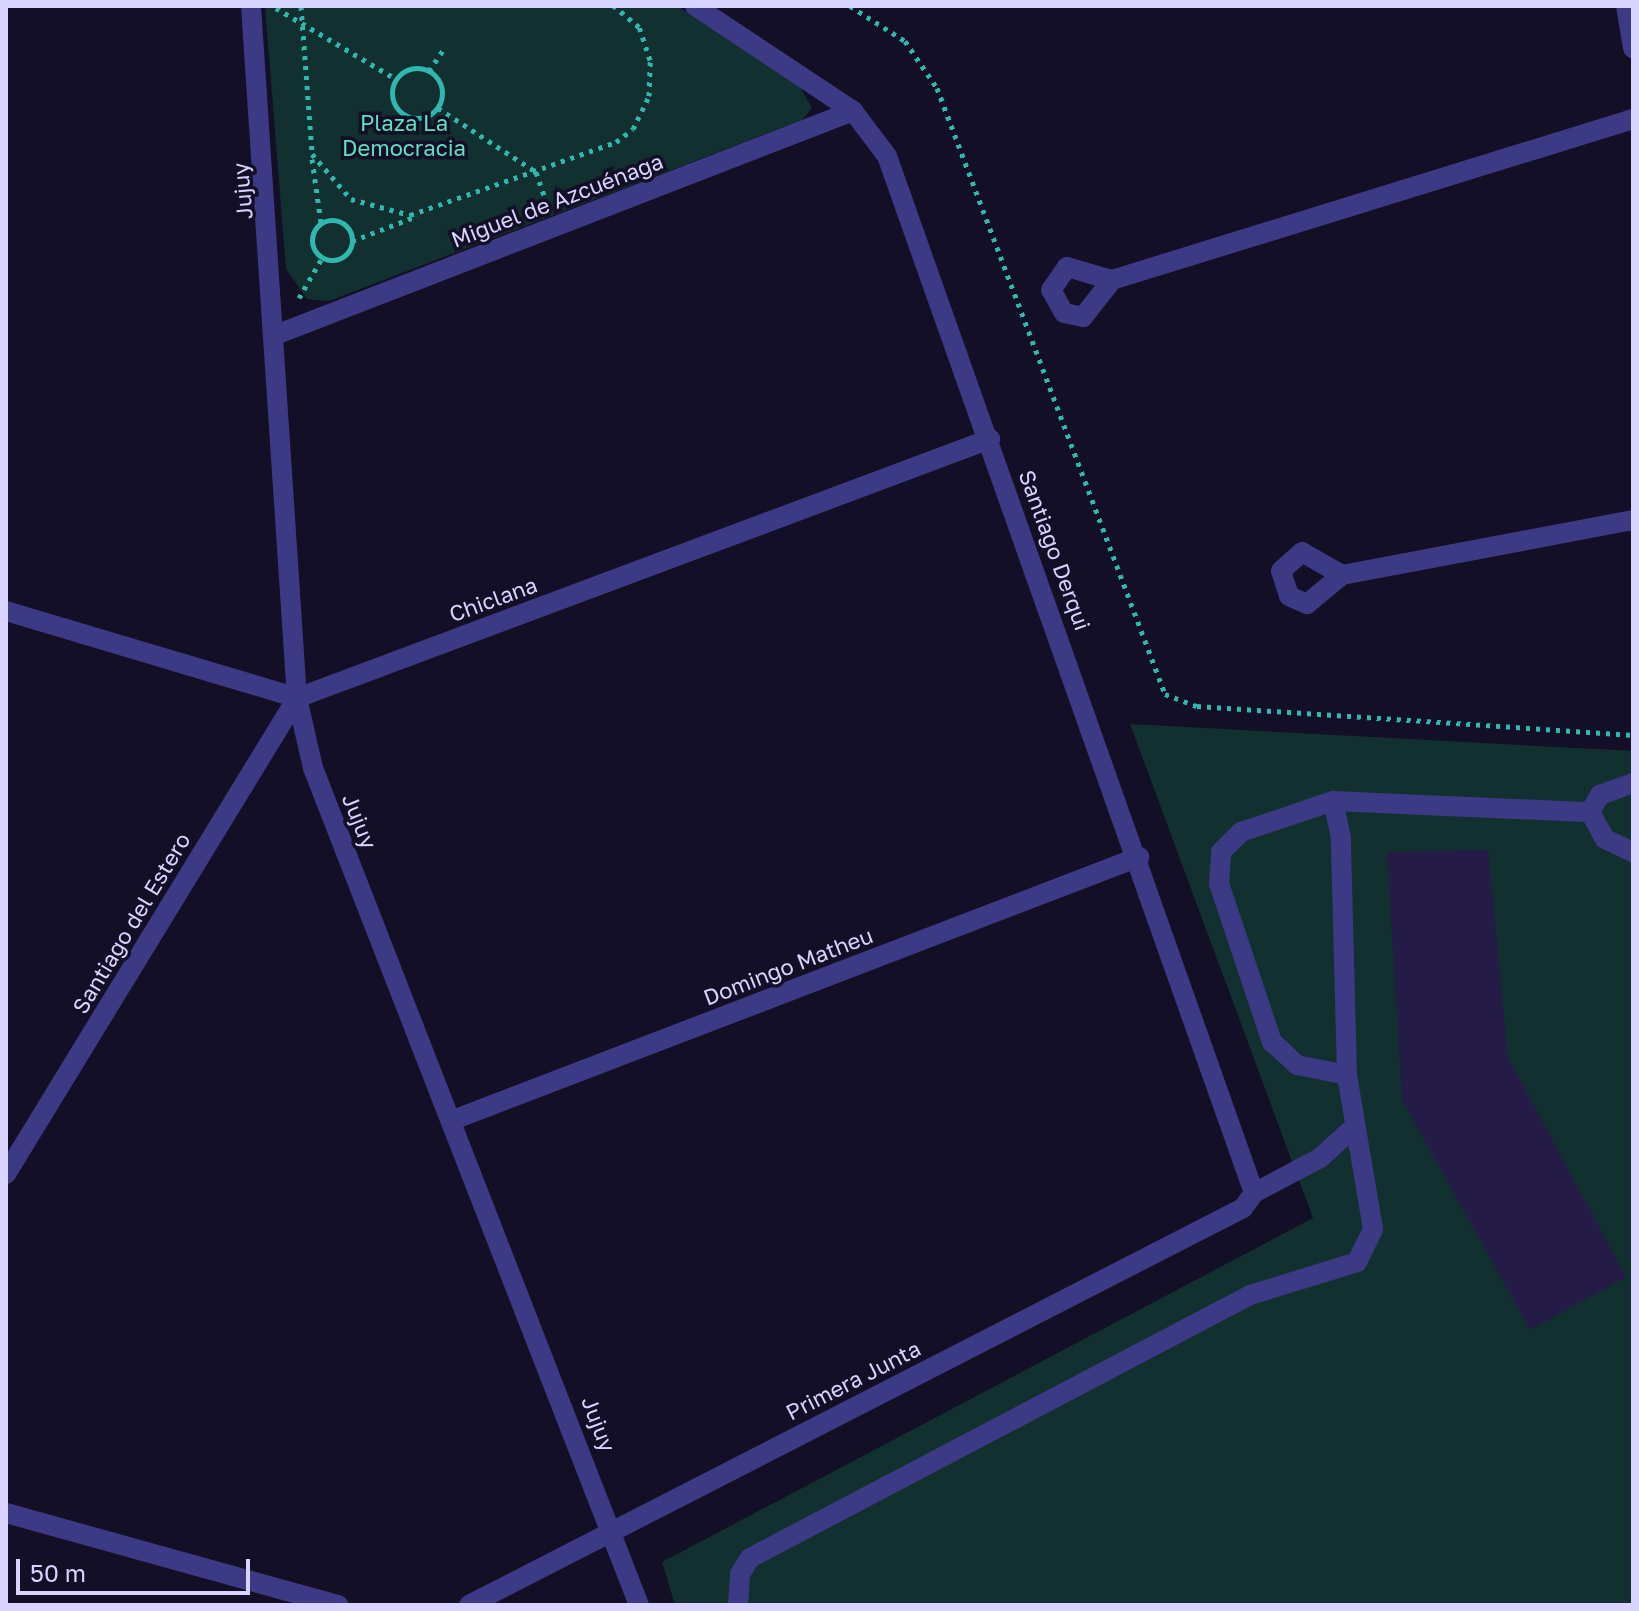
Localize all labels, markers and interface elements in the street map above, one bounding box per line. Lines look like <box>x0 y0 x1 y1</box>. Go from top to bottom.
park label: Plaza La Democracia <box>342 109 466 160</box>
street label: Miguel de Azcuénaga <box>447 147 667 253</box>
street label: Jujuy <box>226 161 258 221</box>
street label: Santiago Derqui <box>1014 466 1096 634</box>
street label: Chiclana <box>445 571 541 627</box>
street label: Jujuy <box>337 790 383 852</box>
street label: Santiago del Estero <box>67 828 195 1018</box>
street label: Domingo Matheu <box>700 922 876 1010</box>
street label: Primera Junta <box>781 1335 925 1425</box>
street label: Jujuy <box>576 1393 622 1455</box>
scale bar <box>20 1543 254 1593</box>
text: 50 m <box>30 1558 86 1587</box>

